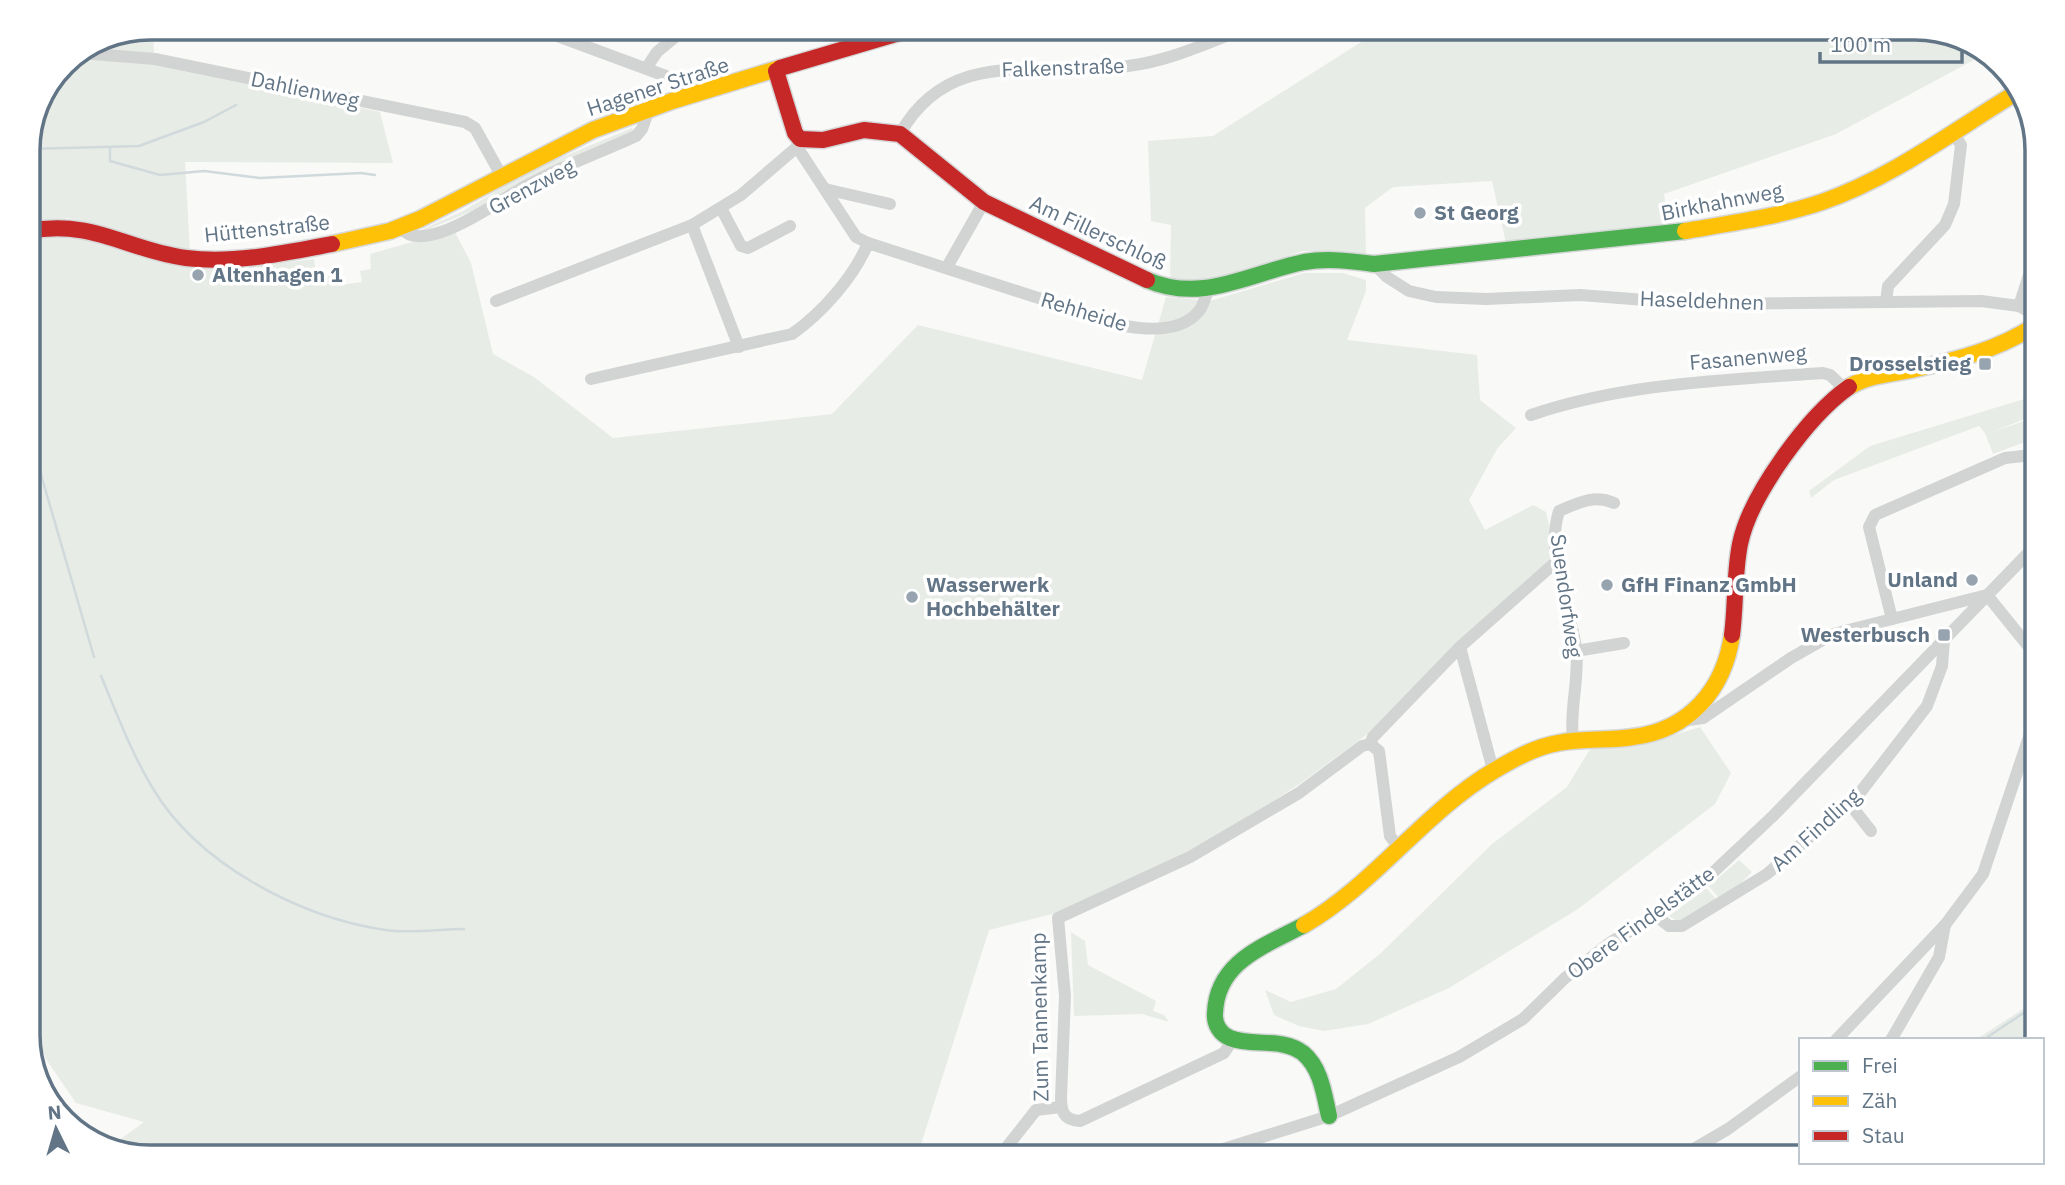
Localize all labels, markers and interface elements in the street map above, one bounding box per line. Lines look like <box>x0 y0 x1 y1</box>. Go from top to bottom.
scale bar <box>1820 21 1962 65</box>
text: 100 m <box>1830 30 1891 58</box>
street label: Hagener Straße <box>583 50 732 122</box>
street label: Falkenstraße <box>1001 51 1125 83</box>
street label: Dahlienweg <box>248 64 362 114</box>
street label: Grenzweg <box>483 152 580 221</box>
street label: Birkhahnweg <box>1659 176 1785 227</box>
street label: Am Fillerschloß <box>1026 188 1171 276</box>
place label: St Georg <box>1434 198 1519 226</box>
marker: St Georg <box>1412 205 1428 221</box>
street label: Hüttenstraße <box>203 207 331 249</box>
place label: Altenhagen 1 <box>212 260 343 288</box>
marker: Altenhagen 1 <box>190 267 206 283</box>
street label: Haseldehnen <box>1639 284 1765 316</box>
street label: Rehheide <box>1038 285 1131 337</box>
street label: Fasanenweg <box>1688 338 1808 376</box>
place label: Drosselstieg <box>1849 349 1971 377</box>
marker: Drosselstieg <box>1977 356 1993 372</box>
street label: Suendorfweg <box>1544 532 1590 660</box>
place label: Unland <box>1887 565 1958 593</box>
place label: Wasserwerk Hochbehälter <box>926 570 1060 622</box>
place label: GfH Finanz GmbH <box>1621 570 1797 598</box>
marker: Unland <box>1964 572 1980 588</box>
marker: GfH Finanz GmbH <box>1599 577 1615 593</box>
marker: Wasserwerk Hochbehälter <box>904 589 920 605</box>
place label: Westerbusch <box>1800 620 1930 648</box>
marker: Westerbusch <box>1936 627 1952 643</box>
street label: Am Findling <box>1764 781 1866 877</box>
street label: Obere Findelstätte <box>1561 859 1720 985</box>
street label: Zum Tannenkamp <box>1024 932 1054 1102</box>
legend <box>1799 1038 2044 1164</box>
text: Frei <box>1862 1051 1898 1079</box>
text: Zäh <box>1862 1086 1897 1114</box>
north arrow <box>21 1094 91 1164</box>
text: N <box>47 1100 62 1125</box>
text: Stau <box>1862 1121 1905 1149</box>

